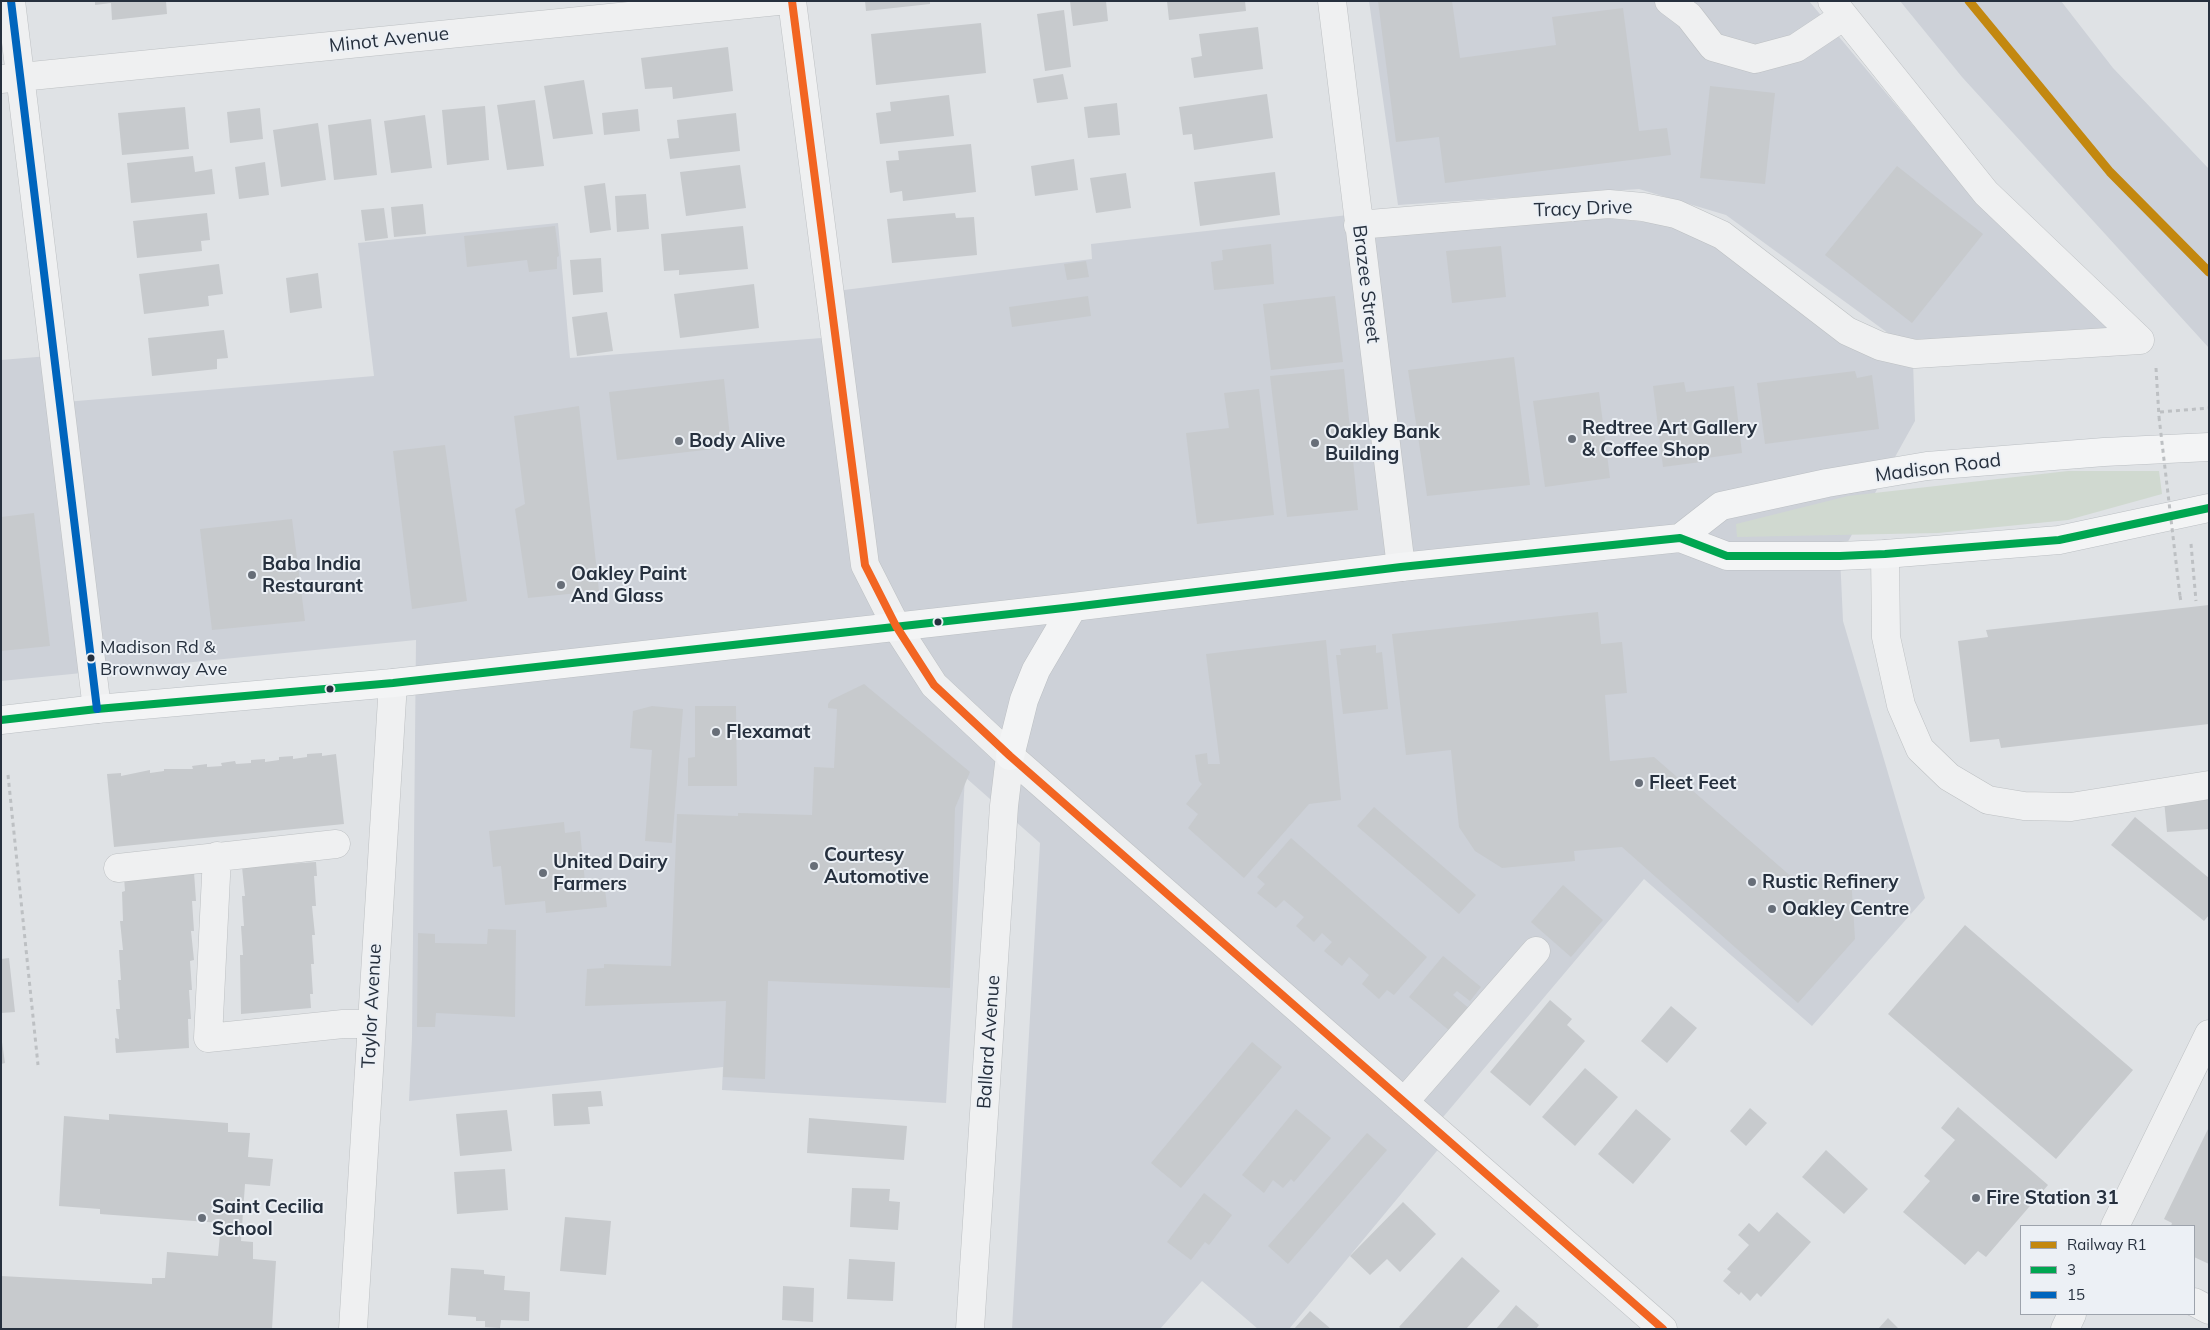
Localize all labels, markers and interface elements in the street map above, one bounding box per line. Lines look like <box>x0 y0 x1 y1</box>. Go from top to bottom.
street label: Minot Avenue <box>328 22 450 58</box>
street label: Tracy Drive <box>1533 196 1633 222</box>
street label: Brazee Street <box>1347 224 1385 344</box>
place label: Redtree Art Gallery & Coffee Shop <box>1582 417 1757 461</box>
place label: Oakley Bank Building <box>1325 421 1440 465</box>
place label: Body Alive <box>689 430 785 452</box>
marker: Redtree Art Gallery & Coffee Shop <box>1566 433 1578 445</box>
marker: Body Alive <box>673 435 685 447</box>
marker: Oakley Bank Building <box>1309 437 1321 449</box>
street label: Madison Road <box>1874 449 2002 487</box>
place label: Baba India Restaurant <box>262 553 363 597</box>
place label: Oakley Paint And Glass <box>571 563 687 607</box>
marker: Baba India Restaurant <box>246 569 258 581</box>
marker: Oakley Paint And Glass <box>555 579 567 591</box>
unlabelled marker <box>933 617 943 627</box>
place label: Madison Rd & Brownway Ave <box>100 637 227 680</box>
marker: Madison Rd & Brownway Ave <box>86 653 96 663</box>
unlabelled marker <box>325 684 335 694</box>
place label: Flexamat <box>726 721 810 743</box>
marker: Flexamat <box>710 726 722 738</box>
place label: Fleet Feet <box>1649 772 1737 794</box>
marker: Fleet Feet <box>1633 777 1645 789</box>
place label: Courtesy Automotive <box>824 844 929 888</box>
place label: United Dairy Farmers <box>553 851 668 895</box>
marker: Courtesy Automotive <box>808 860 820 872</box>
marker: United Dairy Farmers <box>537 867 549 879</box>
place label: Rustic Refinery <box>1762 871 1899 893</box>
marker: Rustic Refinery <box>1746 876 1758 888</box>
place label: Oakley Centre <box>1782 898 1909 920</box>
marker: Oakley Centre <box>1766 903 1778 915</box>
street label: Taylor Avenue <box>357 943 387 1069</box>
street label: Ballard Avenue <box>973 974 1005 1110</box>
place label: Fire Station 31 <box>1986 1187 2119 1209</box>
marker: Fire Station 31 <box>1970 1192 1982 1204</box>
place label: Saint Cecilia School <box>212 1196 324 1240</box>
marker: Saint Cecilia School <box>196 1212 208 1224</box>
legend <box>2020 1225 2195 1315</box>
text: Railway R1 <box>2067 1235 2147 1254</box>
text: 3 <box>2067 1260 2076 1279</box>
text: 15 <box>2067 1285 2085 1304</box>

